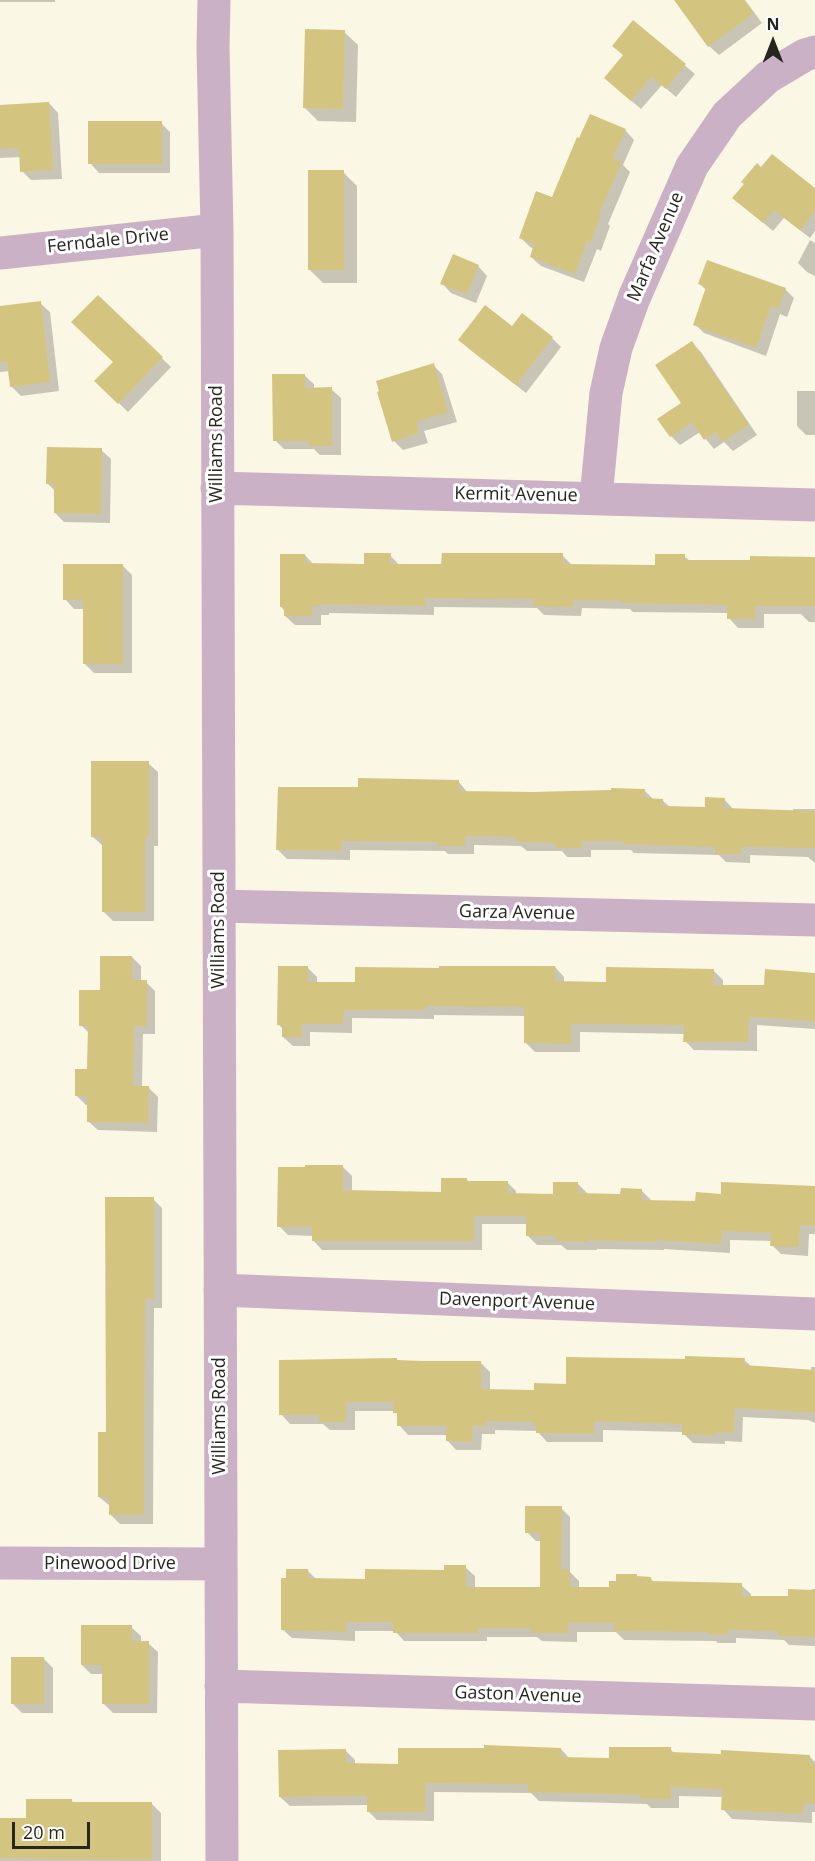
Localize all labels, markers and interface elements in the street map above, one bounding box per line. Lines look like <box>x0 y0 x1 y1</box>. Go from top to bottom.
north arrow <box>743 12 803 72</box>
text: N <box>766 13 780 35</box>
street label: Marfa Avenue <box>623 189 689 305</box>
street label: Ferndale Drive <box>46 224 170 258</box>
street label: Williams Road <box>206 385 228 503</box>
street label: Kermit Avenue <box>454 483 578 507</box>
street label: Williams Road <box>208 871 230 989</box>
street label: Garza Avenue <box>459 901 575 925</box>
street label: Davenport Avenue <box>439 1288 595 1316</box>
street label: Williams Road <box>209 1357 231 1475</box>
street label: Pinewood Drive <box>44 1553 176 1575</box>
street label: Gaston Avenue <box>454 1682 582 1708</box>
scale bar <box>15 1810 93 1848</box>
text: 20 m <box>23 1820 65 1844</box>

